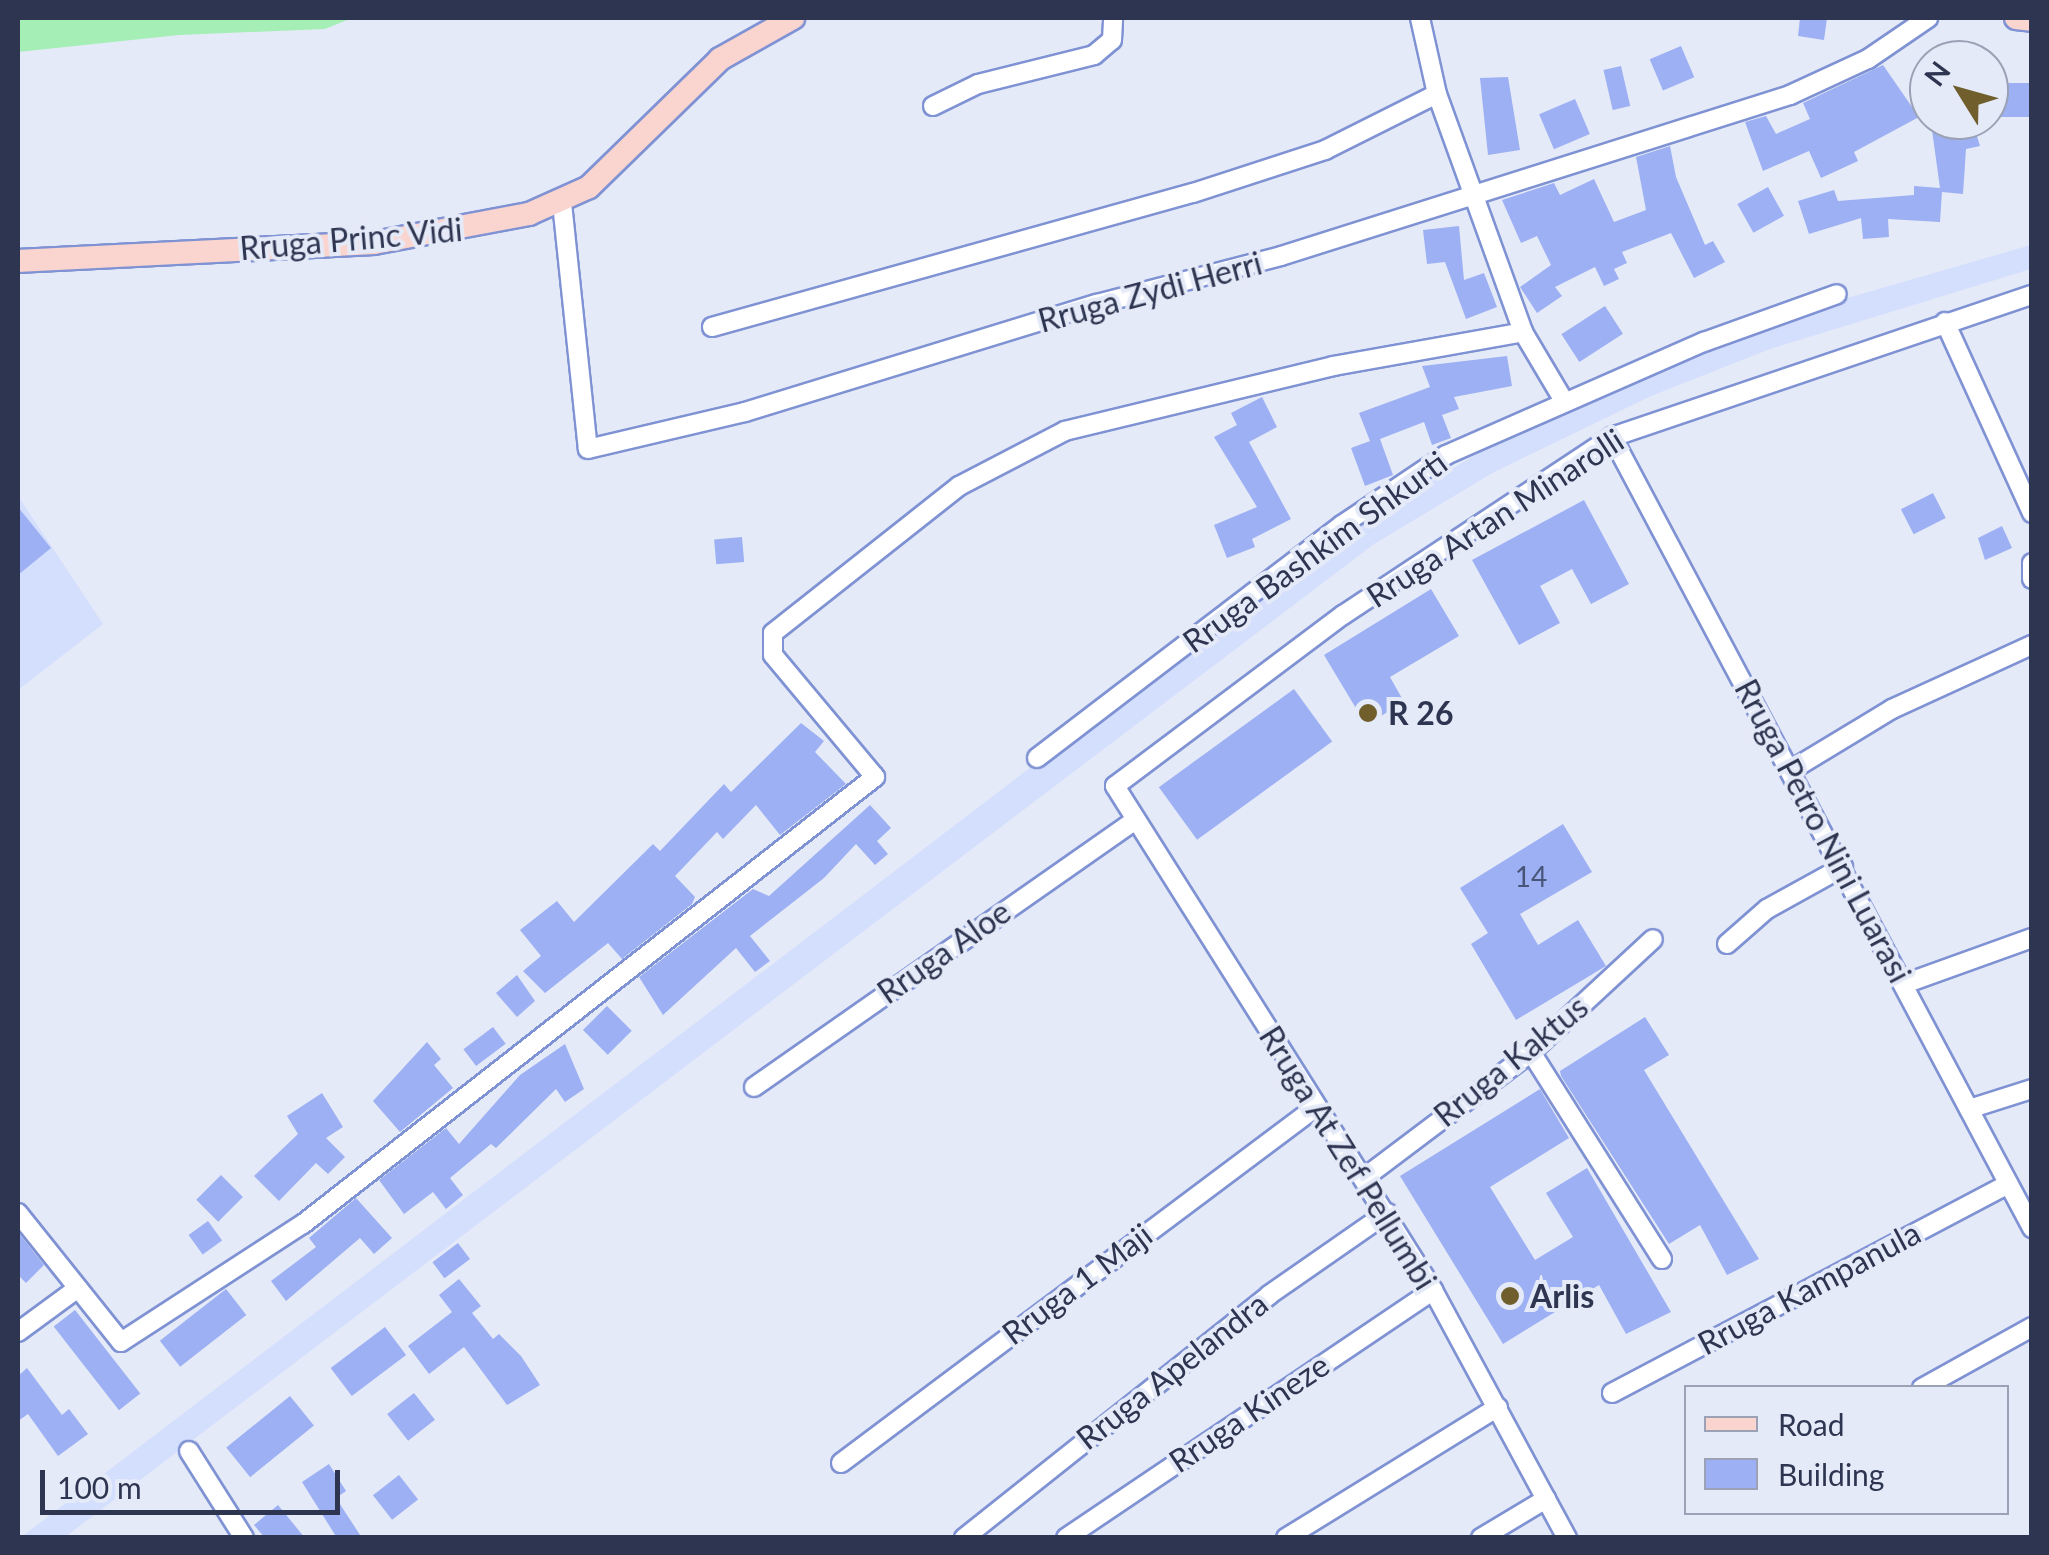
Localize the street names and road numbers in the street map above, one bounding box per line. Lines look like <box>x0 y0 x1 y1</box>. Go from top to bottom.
street label: Rruga Princ Vidi <box>237 210 465 268</box>
street label: Rruga Zydi Herri <box>1034 244 1266 340</box>
street label: Rruga Artan Minarolli <box>1359 420 1631 616</box>
street label: Rruga Bashkim Shkurti <box>1176 443 1454 661</box>
street label: Rruga Petro Nini Luarasi <box>1727 673 1919 989</box>
street label: Rruga Aloe <box>870 892 1018 1012</box>
street label: Rruga Kaktus <box>1426 987 1596 1135</box>
street label: Rruga At Zef Pellumbi <box>1251 1018 1445 1298</box>
street label: Rruga Kampanula <box>1691 1213 1927 1363</box>
street label: Rruga 1 Maji <box>995 1215 1159 1353</box>
street label: Rruga Apelandra <box>1068 1284 1276 1458</box>
street label: Rruga Kineze <box>1162 1345 1336 1481</box>

